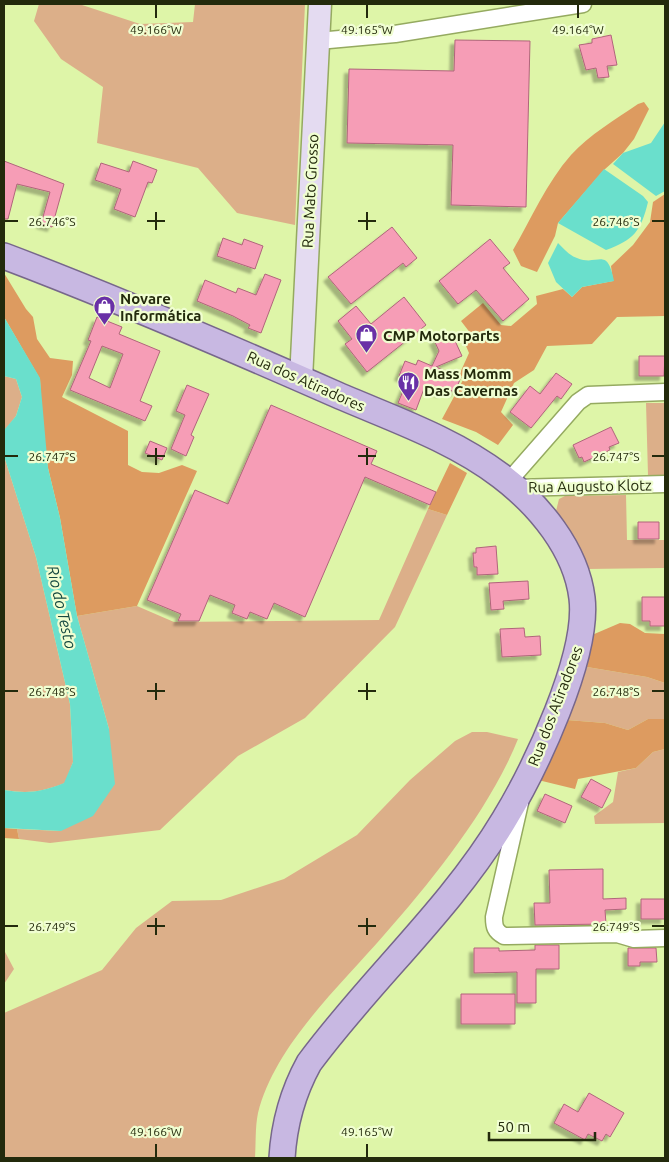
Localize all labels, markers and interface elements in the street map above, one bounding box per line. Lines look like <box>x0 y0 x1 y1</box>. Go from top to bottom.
text: 49.166°W <box>130 23 182 36</box>
text: 49.165°W <box>341 23 393 36</box>
text: 49.164°W <box>552 23 604 36</box>
street label: Rua Mato Grosso <box>299 134 321 248</box>
text: 26.746°S <box>29 215 75 228</box>
text: 26.746°S <box>593 215 639 228</box>
place label: Novare Informática <box>120 290 202 324</box>
shop icon: Novare Informática <box>92 295 116 326</box>
shop icon: CMP Motorparts <box>355 323 379 354</box>
place label: CMP Motorparts <box>383 327 500 344</box>
street label: Rua dos Atiradores <box>244 347 368 415</box>
place label: Mass Momm Das Cavernas <box>424 365 518 399</box>
restaurant icon: Mass Momm Das Cavernas <box>396 370 420 401</box>
text: 26.747°S <box>29 450 75 463</box>
text: 26.747°S <box>593 450 639 463</box>
street label: Rua Augusto Klotz <box>528 476 652 496</box>
water label: Rio do Testo <box>44 564 80 651</box>
street label: Rua dos Atiradores <box>524 644 586 768</box>
text: 26.748°S <box>29 685 75 698</box>
text: 26.748°S <box>593 685 639 698</box>
text: 26.749°S <box>29 920 75 933</box>
text: 26.749°S <box>593 920 639 933</box>
scale bar <box>489 1110 595 1142</box>
text: 50 m <box>497 1118 530 1135</box>
text: 49.166°W <box>130 1125 182 1138</box>
text: 49.165°W <box>341 1125 393 1138</box>

